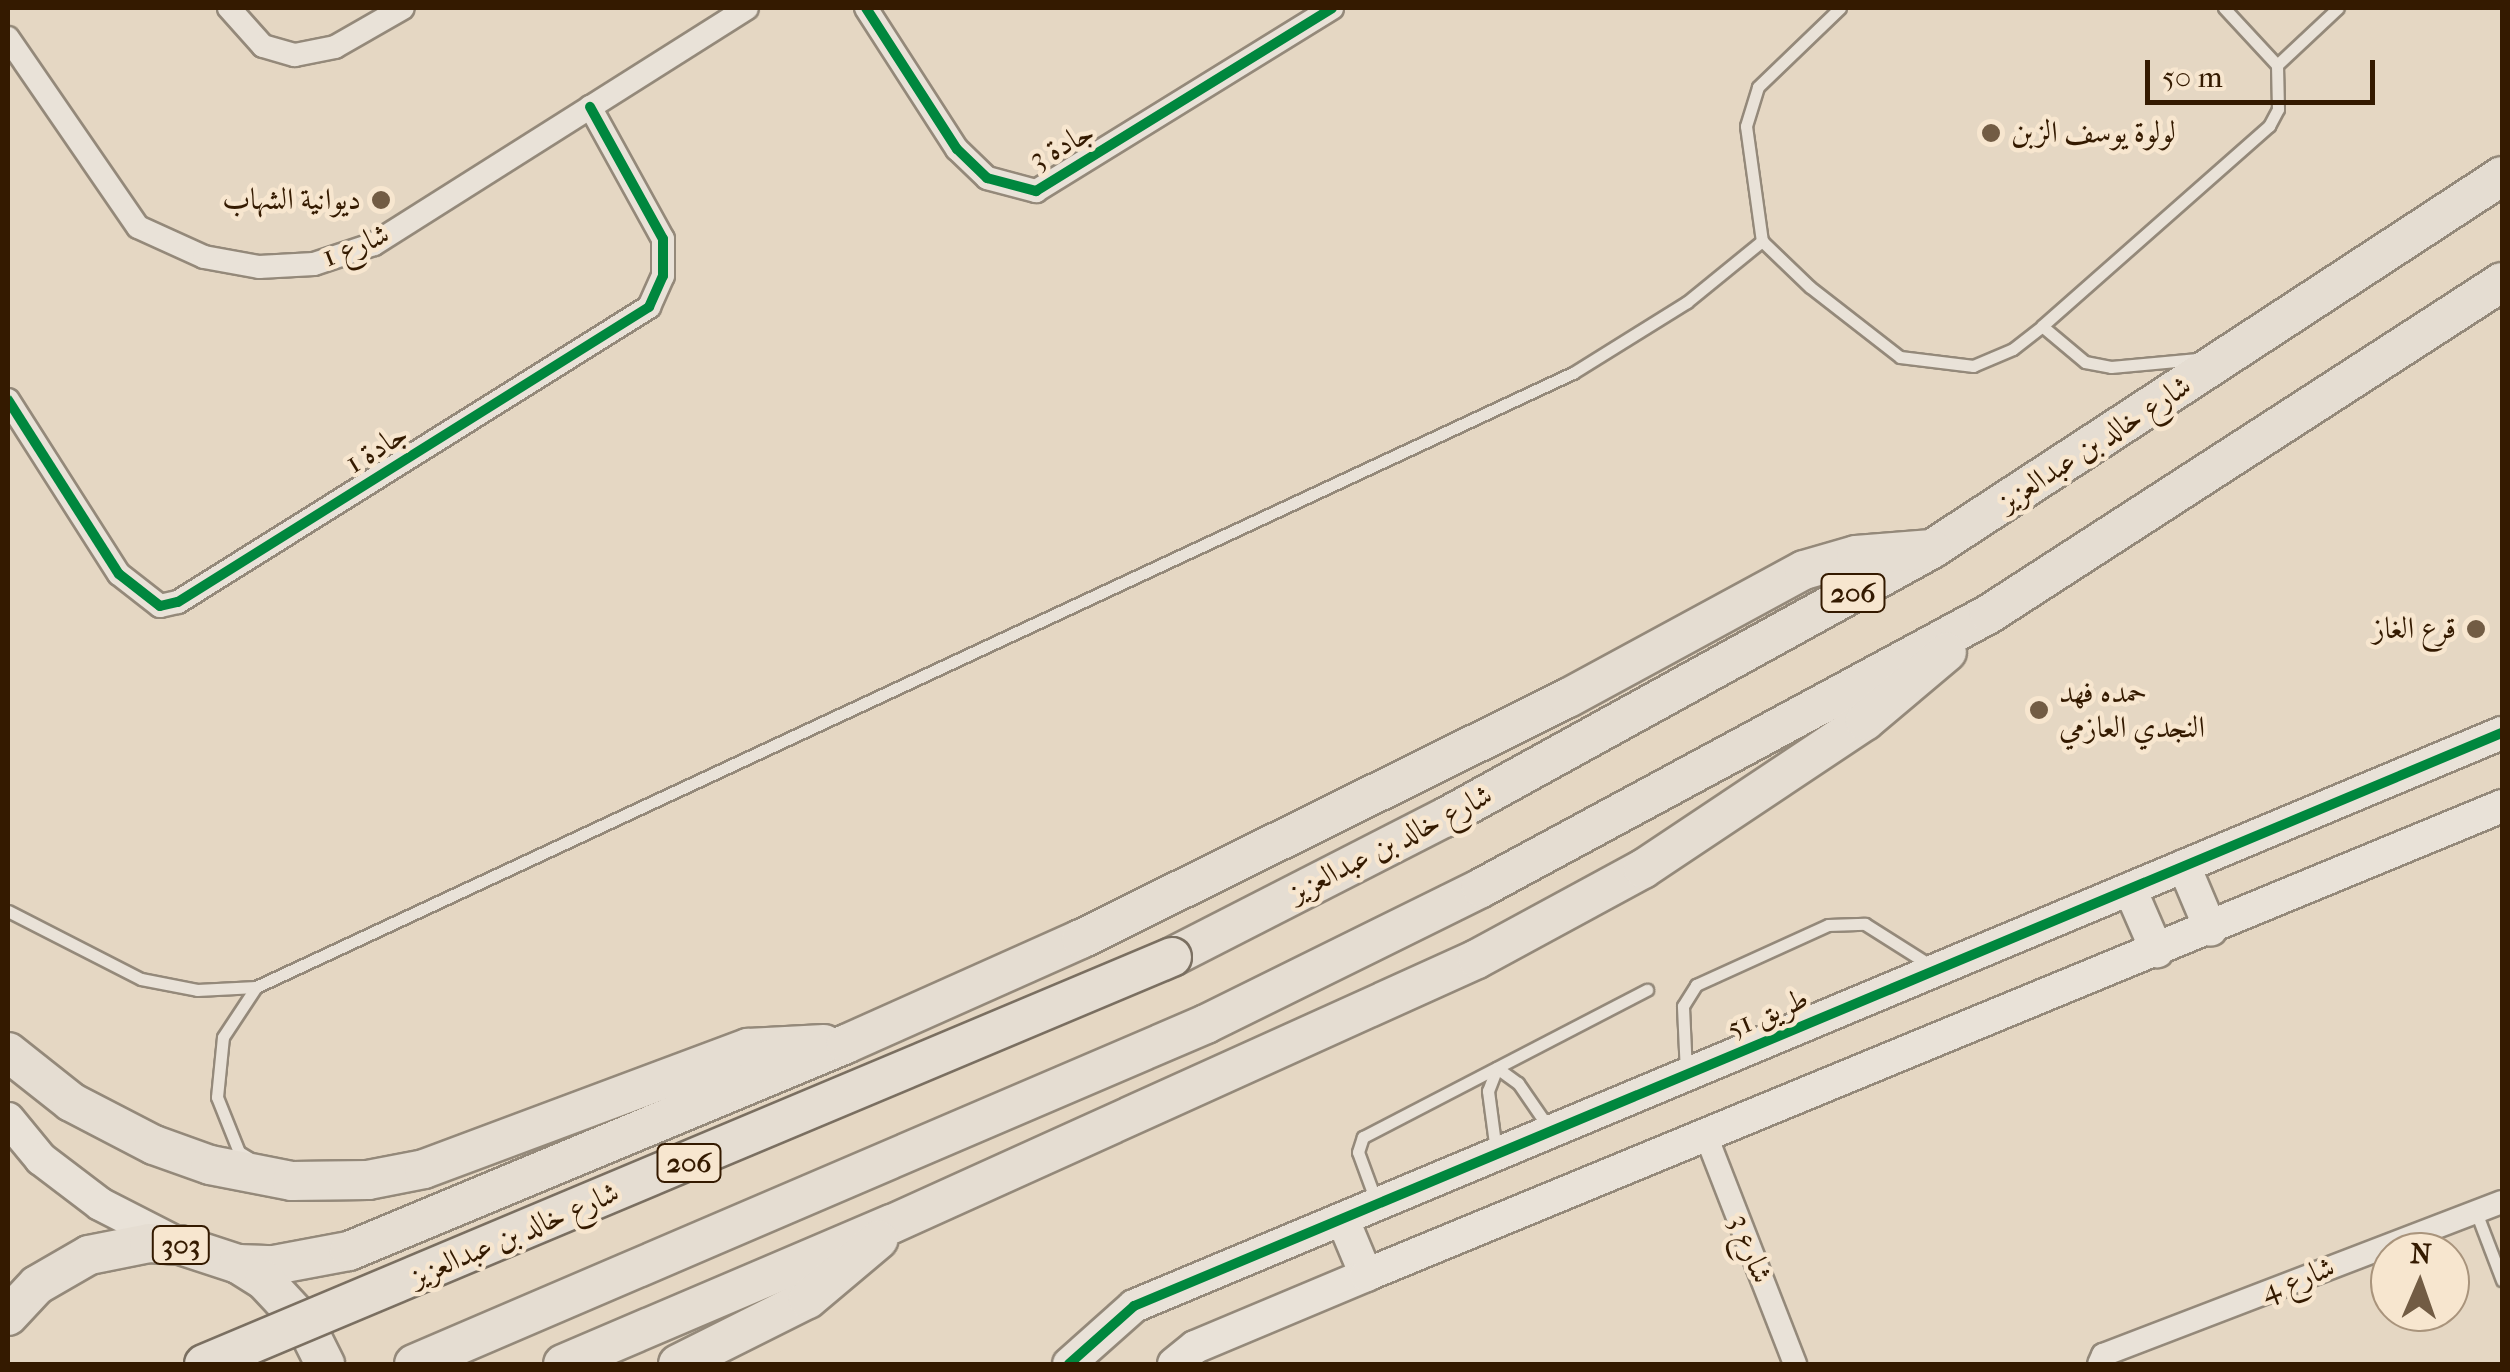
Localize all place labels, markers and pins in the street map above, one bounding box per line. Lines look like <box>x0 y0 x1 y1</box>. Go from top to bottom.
place label: لولوة يوسف الزبن <box>2011 115 2176 151</box>
marker: لولوة يوسف الزبن <box>1980 122 2002 144</box>
place label: ديوانية الشهاب <box>222 182 361 218</box>
marker: ديوانية الشهاب <box>370 189 392 211</box>
place label: قرع الغاز <box>2373 611 2456 647</box>
marker: قرع الغاز <box>2465 618 2487 640</box>
place label: حمده فهد النجدي العازمي <box>2059 675 2205 746</box>
marker: حمده فهد النجدي العازمي <box>2028 699 2050 721</box>

